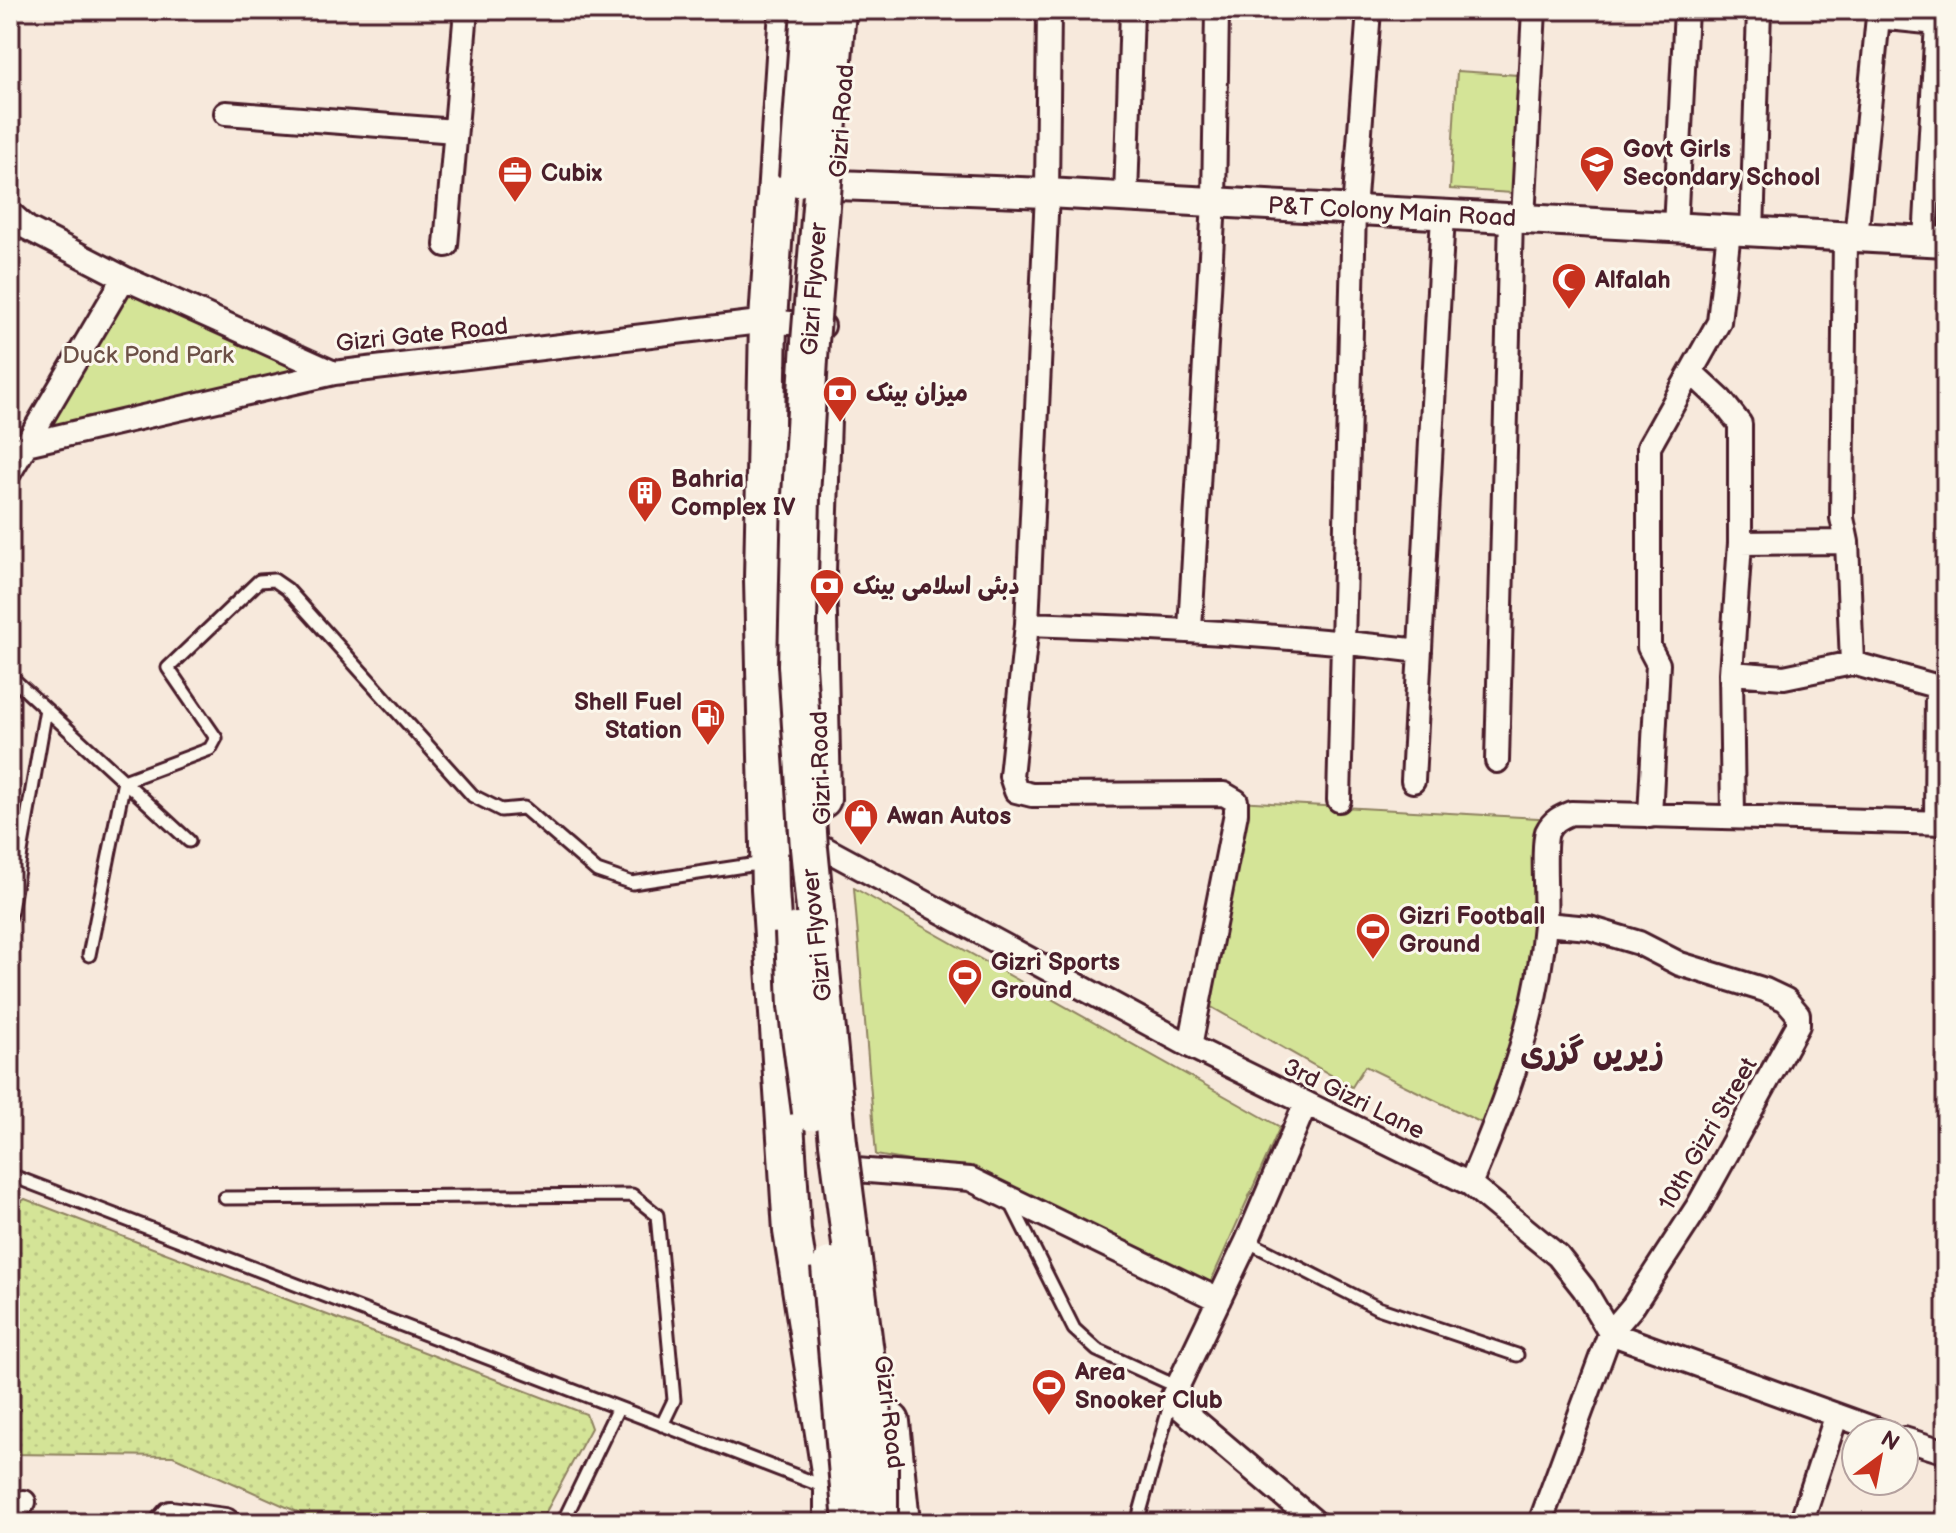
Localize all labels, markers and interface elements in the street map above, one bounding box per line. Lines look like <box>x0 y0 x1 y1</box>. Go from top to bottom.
street label: Gizri Road <box>824 63 860 179</box>
place label: Govt Girls Secondary School <box>1623 135 1820 192</box>
school or university icon: Govt Girls Secondary School <box>1578 144 1616 194</box>
office icon: Cubix <box>496 154 534 204</box>
place label: Cubix <box>541 159 602 188</box>
street label: P&T Colony Main Road <box>1267 191 1517 233</box>
street label: Gizri Flyover <box>795 221 833 357</box>
mosque icon: Alfalah <box>1550 261 1588 311</box>
place label: Alfalah <box>1594 266 1671 295</box>
street label: Gizri Gate Road <box>335 312 509 358</box>
park label: Duck Pond Park <box>62 341 234 370</box>
bank icon: میزان بینک <box>821 374 859 424</box>
place label: میزان بینک <box>866 379 968 408</box>
place label: Bahria Complex IV <box>671 465 796 522</box>
building icon: Bahria Complex IV <box>626 474 664 524</box>
bank icon: دبئی اسلامی بینک <box>808 567 846 617</box>
place label: دبئی اسلامی بینک <box>853 572 1020 601</box>
place label: Shell Fuel Station <box>574 688 682 745</box>
fuel station icon: Shell Fuel Station <box>689 697 727 747</box>
street label: Gizri Road <box>805 711 837 825</box>
shop icon: Awan Autos <box>842 797 880 847</box>
place label: Awan Autos <box>886 802 1012 831</box>
street label: Gizri Flyover <box>796 867 838 1003</box>
place label: Gizri Football Ground <box>1399 902 1545 959</box>
sports icon: Gizri Football Ground <box>1354 911 1392 961</box>
place label: Gizri Sports Ground <box>991 948 1120 1005</box>
sports icon: Gizri Sports Ground <box>946 957 984 1007</box>
district label: زیریں گزری <box>1520 1033 1664 1074</box>
street label: 3rd Gizri Lane <box>1279 1052 1429 1146</box>
street label: 10th Gizri Street <box>1652 1052 1764 1216</box>
street label: Gizri Road <box>868 1354 910 1470</box>
place label: Area Snooker Club <box>1074 1358 1223 1415</box>
sports icon: Area Snooker Club <box>1030 1367 1068 1417</box>
north arrow <box>1840 1417 1920 1497</box>
text: N <box>1876 1425 1904 1457</box>

